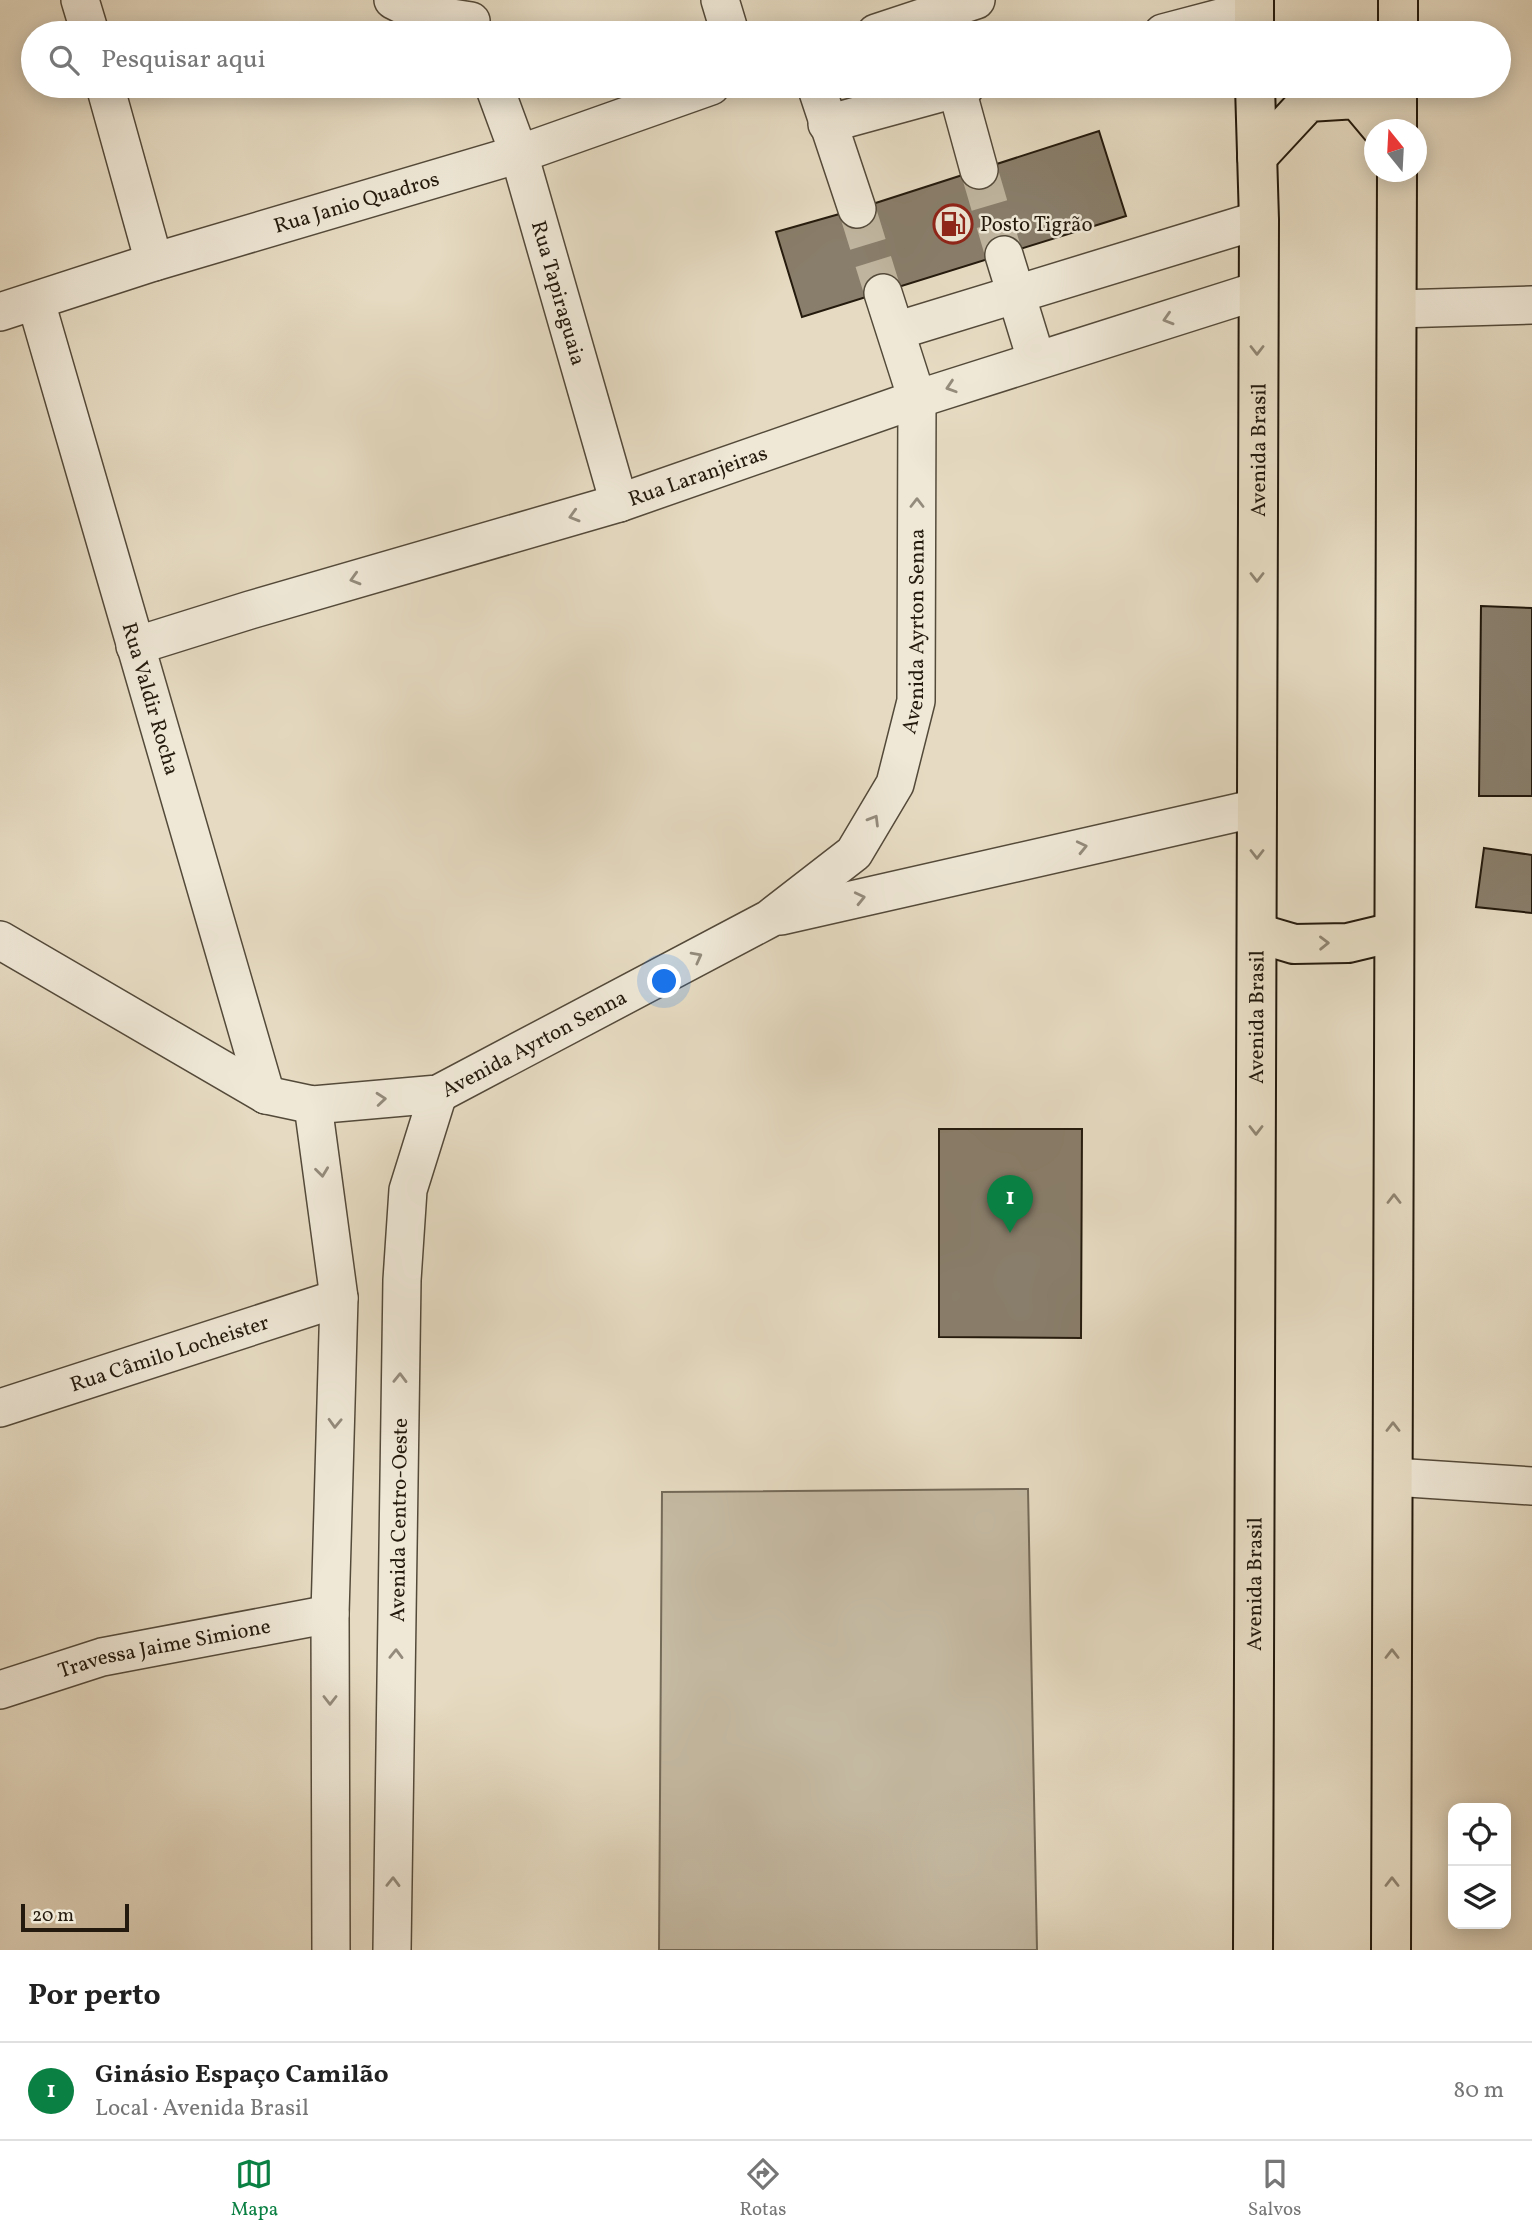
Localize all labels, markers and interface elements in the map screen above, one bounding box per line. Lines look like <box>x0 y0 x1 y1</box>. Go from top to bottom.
search box <box>21 21 1511 98</box>
icon: search <box>45 41 83 79</box>
text: Pesquisar aqui <box>101 42 266 78</box>
north arrow <box>1364 119 1427 182</box>
street label: Rua Janio Quadros <box>271 165 443 242</box>
fuel station icon: Posto Tigrão <box>932 203 974 245</box>
place label: Posto Tigrão <box>980 211 1093 240</box>
street label: Rua Tapiraguaia <box>523 218 592 369</box>
one-way arrow <box>1163 310 1175 325</box>
one-way arrow <box>1249 345 1265 356</box>
one-way arrow <box>946 379 958 393</box>
street label: Avenida Brasil <box>1245 383 1274 517</box>
street label: Rua Laranjeiras <box>625 439 772 515</box>
one-way arrow <box>909 497 925 507</box>
one-way arrow <box>568 508 580 522</box>
street label: Avenida Ayrton Senna <box>895 528 933 737</box>
one-way arrow <box>350 571 362 586</box>
one-way arrow <box>1249 573 1265 583</box>
street label: Rua Valdir Rocha <box>114 619 186 779</box>
one-way arrow <box>866 814 879 827</box>
one-way arrow <box>1076 841 1088 856</box>
one-way arrow <box>1249 849 1265 860</box>
one-way arrow <box>854 892 866 906</box>
one-way arrow <box>1319 935 1330 951</box>
street label: Avenida Brasil <box>1243 950 1272 1084</box>
one-way arrow <box>690 952 703 965</box>
your location <box>647 964 681 998</box>
street label: Avenida Ayrton Senna <box>437 984 632 1105</box>
one-way arrow <box>376 1092 387 1107</box>
one-way arrow <box>1248 1126 1264 1136</box>
one-way arrow <box>315 1166 330 1178</box>
pin: 1 <box>987 1175 1033 1233</box>
one-way arrow <box>1386 1194 1401 1205</box>
street label: Rua Câmilo Locheister <box>67 1309 273 1400</box>
one-way arrow <box>392 1372 408 1383</box>
one-way arrow <box>327 1418 343 1429</box>
street label: Avenida Centro-Oeste <box>384 1418 416 1622</box>
one-way arrow <box>1385 1421 1401 1432</box>
street label: Avenida Brasil <box>1241 1517 1271 1651</box>
street label: Travessa Jaime Simione <box>55 1613 273 1686</box>
one-way arrow <box>388 1649 404 1659</box>
one-way arrow <box>1384 1649 1400 1659</box>
one-way arrow <box>322 1695 338 1705</box>
map controls <box>1448 1803 1511 1929</box>
button: locate <box>1448 1803 1511 1866</box>
button: layers <box>1448 1866 1511 1929</box>
one-way arrow <box>385 1876 401 1887</box>
one-way arrow <box>1384 1876 1399 1887</box>
scale bar <box>21 1901 130 1933</box>
text: 20 m <box>32 1903 74 1929</box>
text: Por perto <box>28 1975 161 2017</box>
text: Ginásio Espaço Camilão <box>95 2057 389 2093</box>
text: 1 <box>46 2075 56 2107</box>
text: 80 m <box>1454 2075 1504 2107</box>
text: Local · Avenida Brasil <box>95 2093 309 2125</box>
tab: Mapa <box>231 2155 278 2223</box>
tab: Rotas <box>739 2155 786 2223</box>
tab: Salvos <box>1248 2155 1301 2223</box>

